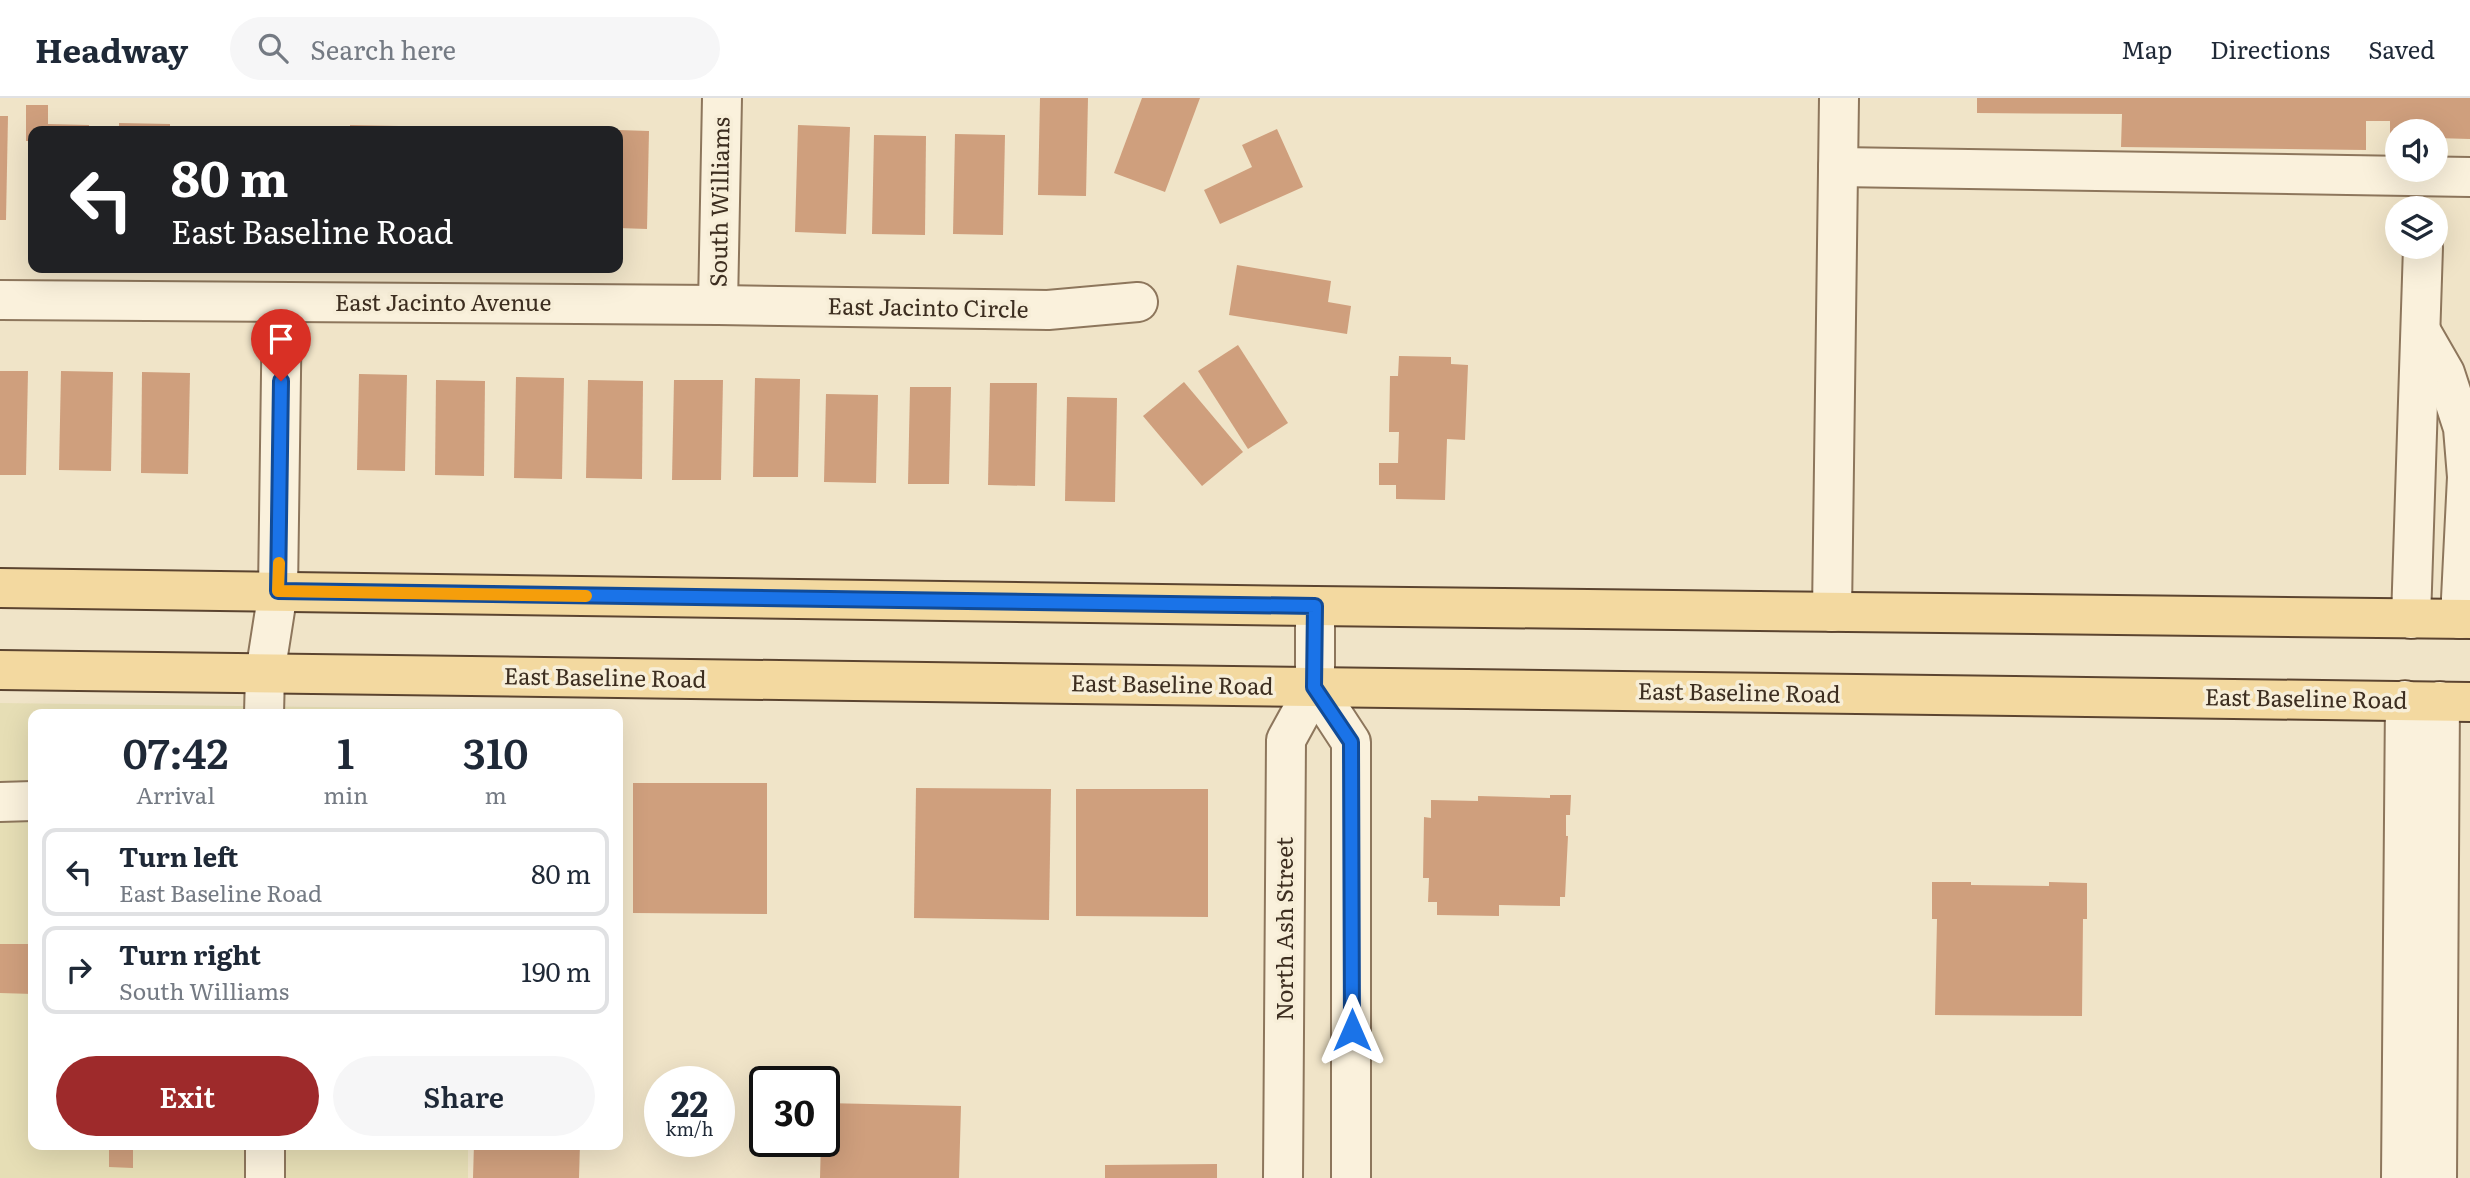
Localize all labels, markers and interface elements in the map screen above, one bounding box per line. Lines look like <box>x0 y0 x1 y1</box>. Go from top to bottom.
search box <box>230 17 720 80</box>
text: Headway <box>35 24 188 73</box>
icon: search <box>254 29 292 67</box>
text: Search here <box>310 29 456 68</box>
text: Map <box>2121 31 2172 66</box>
text: Directions <box>2210 31 2330 66</box>
text: Saved <box>2368 31 2435 66</box>
street label: South Williams <box>700 117 736 287</box>
map controls <box>2385 119 2448 259</box>
button: sound <box>2385 119 2448 182</box>
text: 80 m <box>171 139 289 212</box>
icon: left <box>56 154 147 245</box>
button: layers <box>2385 196 2448 259</box>
text: East Baseline Road <box>171 206 453 254</box>
street label: East Jacinto Avenue <box>335 284 551 318</box>
street label: East Jacinto Circle <box>827 287 1029 325</box>
pin <box>251 309 311 381</box>
icon: arrive <box>262 320 300 358</box>
street label: East Baseline Road <box>503 657 707 695</box>
street label: East Baseline Road <box>1070 664 1274 702</box>
street label: East Baseline Road <box>1637 672 1841 710</box>
street label: East Baseline Road <box>2204 678 2408 716</box>
text: 07:42 <box>123 720 229 782</box>
text: 1 <box>337 720 354 782</box>
text: 310 <box>463 720 528 782</box>
text: Arrival <box>136 777 215 811</box>
text: min <box>323 777 368 811</box>
text: m <box>484 777 507 811</box>
text: Turn left <box>119 836 238 875</box>
street label: North Ash Street <box>1266 836 1300 1021</box>
icon: left <box>60 853 98 891</box>
text: 80 m <box>531 853 591 892</box>
text: East Baseline Road <box>119 875 322 909</box>
text: Turn right <box>119 934 261 973</box>
icon: right <box>60 951 98 989</box>
text: 190 m <box>521 951 591 990</box>
text: South Williams <box>119 973 289 1007</box>
position arrow <box>1315 993 1389 1067</box>
button: Exit <box>56 1056 319 1136</box>
button: Share <box>333 1056 595 1136</box>
speed limit sign: 30 <box>749 1066 840 1157</box>
text: 22 <box>671 1076 708 1128</box>
text: km/h <box>666 1115 713 1142</box>

